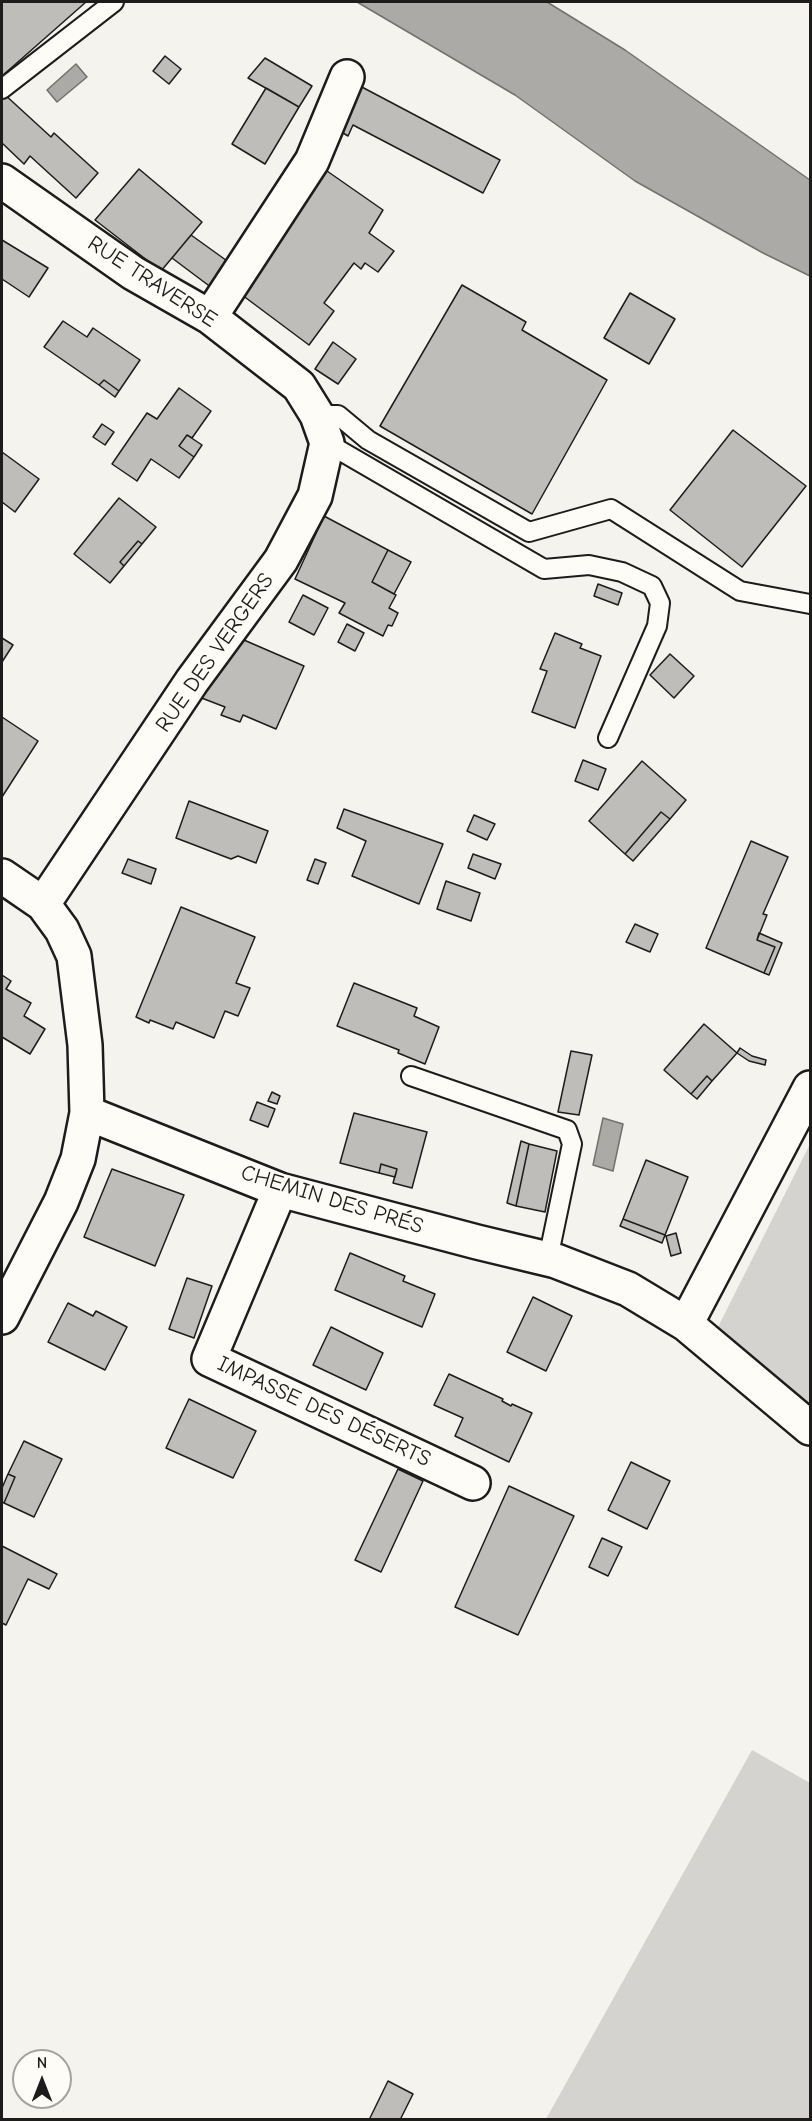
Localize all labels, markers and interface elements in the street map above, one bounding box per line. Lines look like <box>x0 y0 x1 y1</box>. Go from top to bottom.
street label: RUE TRAVERSE <box>82 230 222 334</box>
street label: RUE DES VERGERS <box>150 568 280 738</box>
street label: CHEMIN DES PRÉS <box>238 1160 426 1240</box>
street label: IMPASSE DES DÉSERTS <box>213 1351 435 1473</box>
north arrow <box>12 2049 72 2109</box>
text: N <box>37 2054 47 2072</box>

